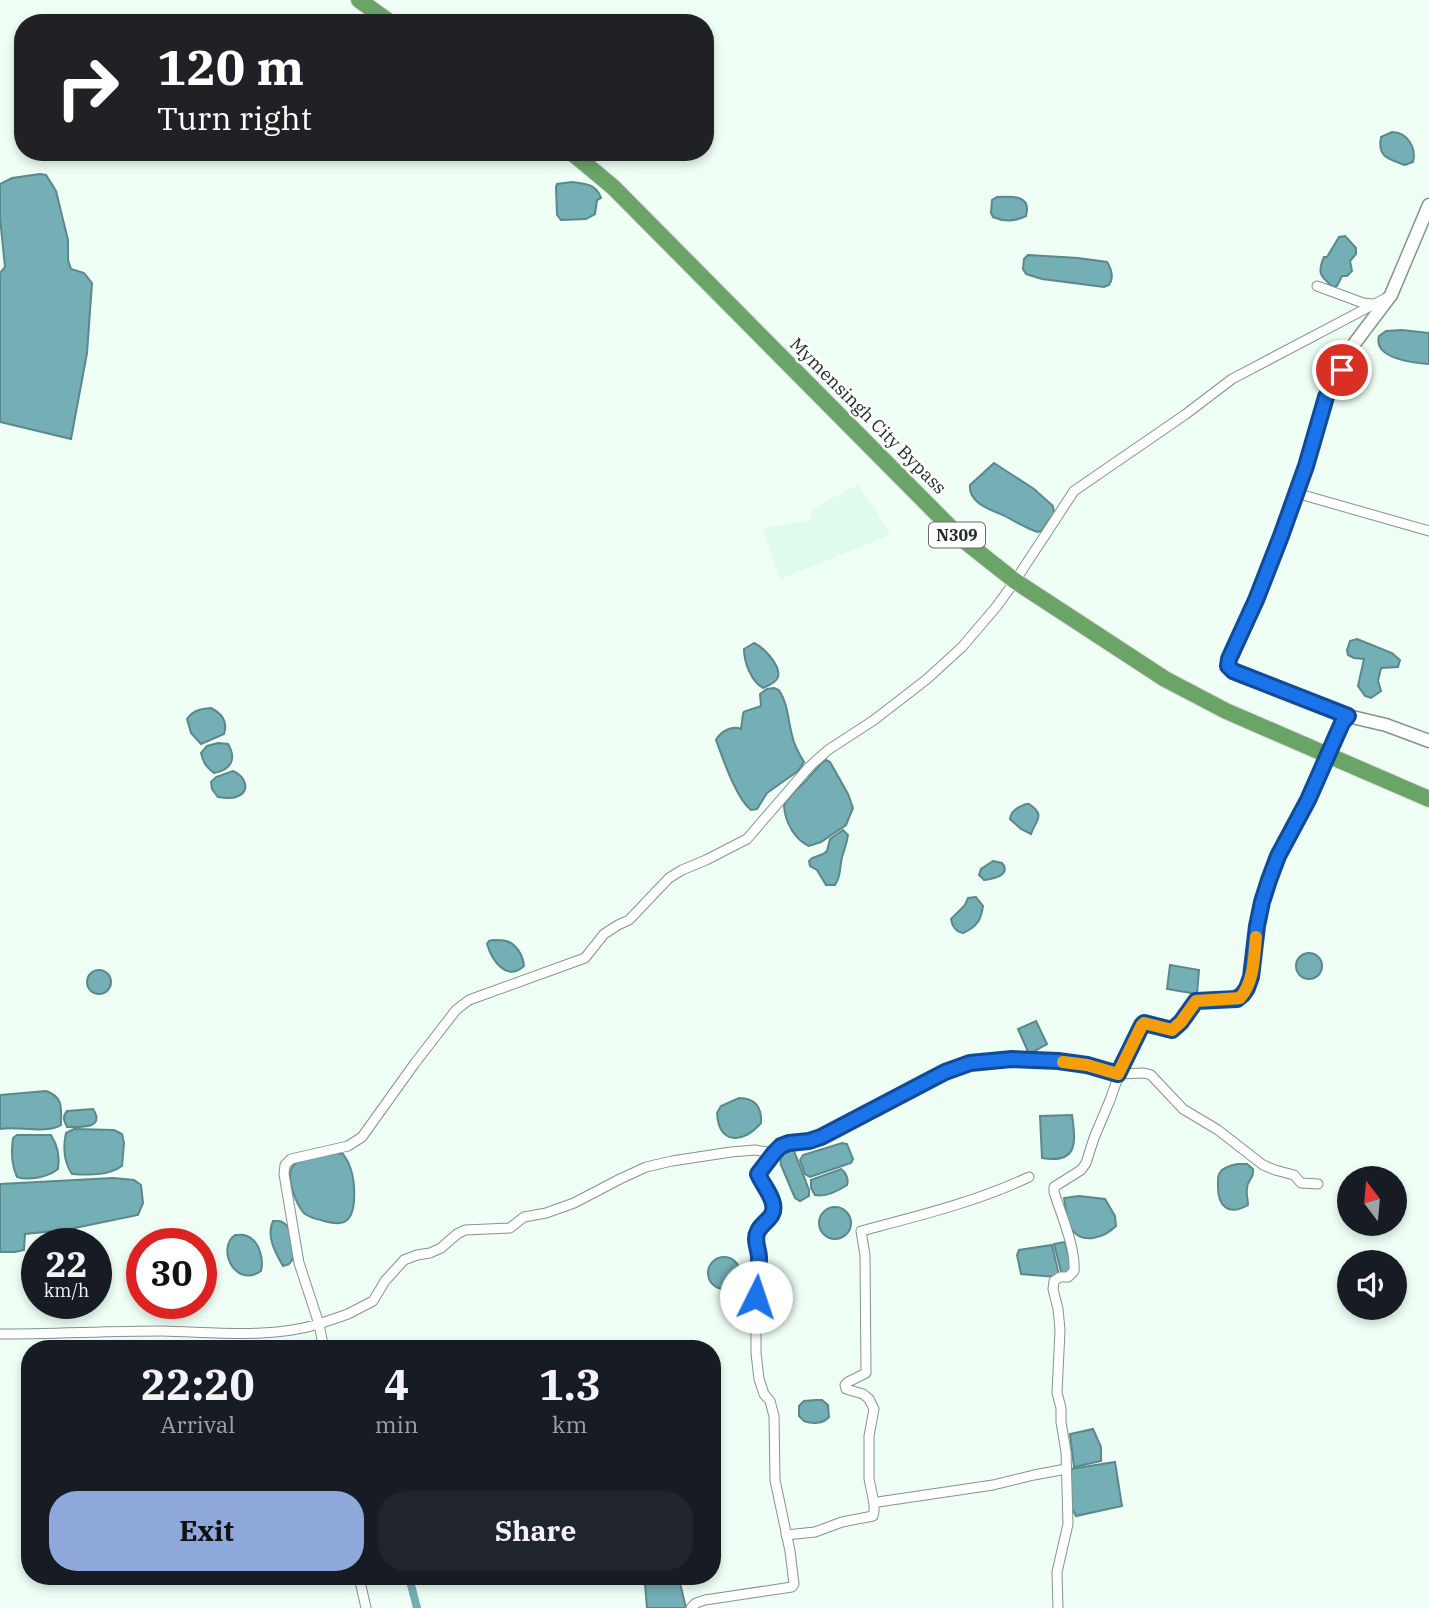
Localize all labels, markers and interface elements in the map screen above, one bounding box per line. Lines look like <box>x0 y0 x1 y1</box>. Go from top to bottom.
text: 120 m <box>157 35 304 98</box>
icon: right <box>42 42 133 133</box>
text: Turn right <box>157 97 312 139</box>
street label: Mymensingh City Bypass <box>785 332 952 499</box>
pin <box>1312 340 1372 400</box>
icon: arrive <box>1323 351 1361 389</box>
road number: N309 <box>929 522 985 548</box>
north arrow <box>1337 1166 1407 1236</box>
map controls <box>1337 1166 1407 1320</box>
speed limit sign: 30 <box>126 1228 217 1319</box>
text: 22 <box>45 1241 88 1287</box>
button: sound <box>1337 1250 1407 1320</box>
position arrow <box>719 1260 793 1334</box>
text: km/h <box>44 1279 89 1302</box>
text: 22:20 <box>141 1357 255 1412</box>
text: 4 <box>384 1357 409 1412</box>
text: 1.3 <box>539 1357 601 1412</box>
text: Arrival <box>160 1409 235 1439</box>
text: min <box>375 1409 419 1439</box>
text: km <box>552 1409 587 1439</box>
button: Exit <box>49 1491 364 1571</box>
button: Share <box>378 1491 693 1571</box>

